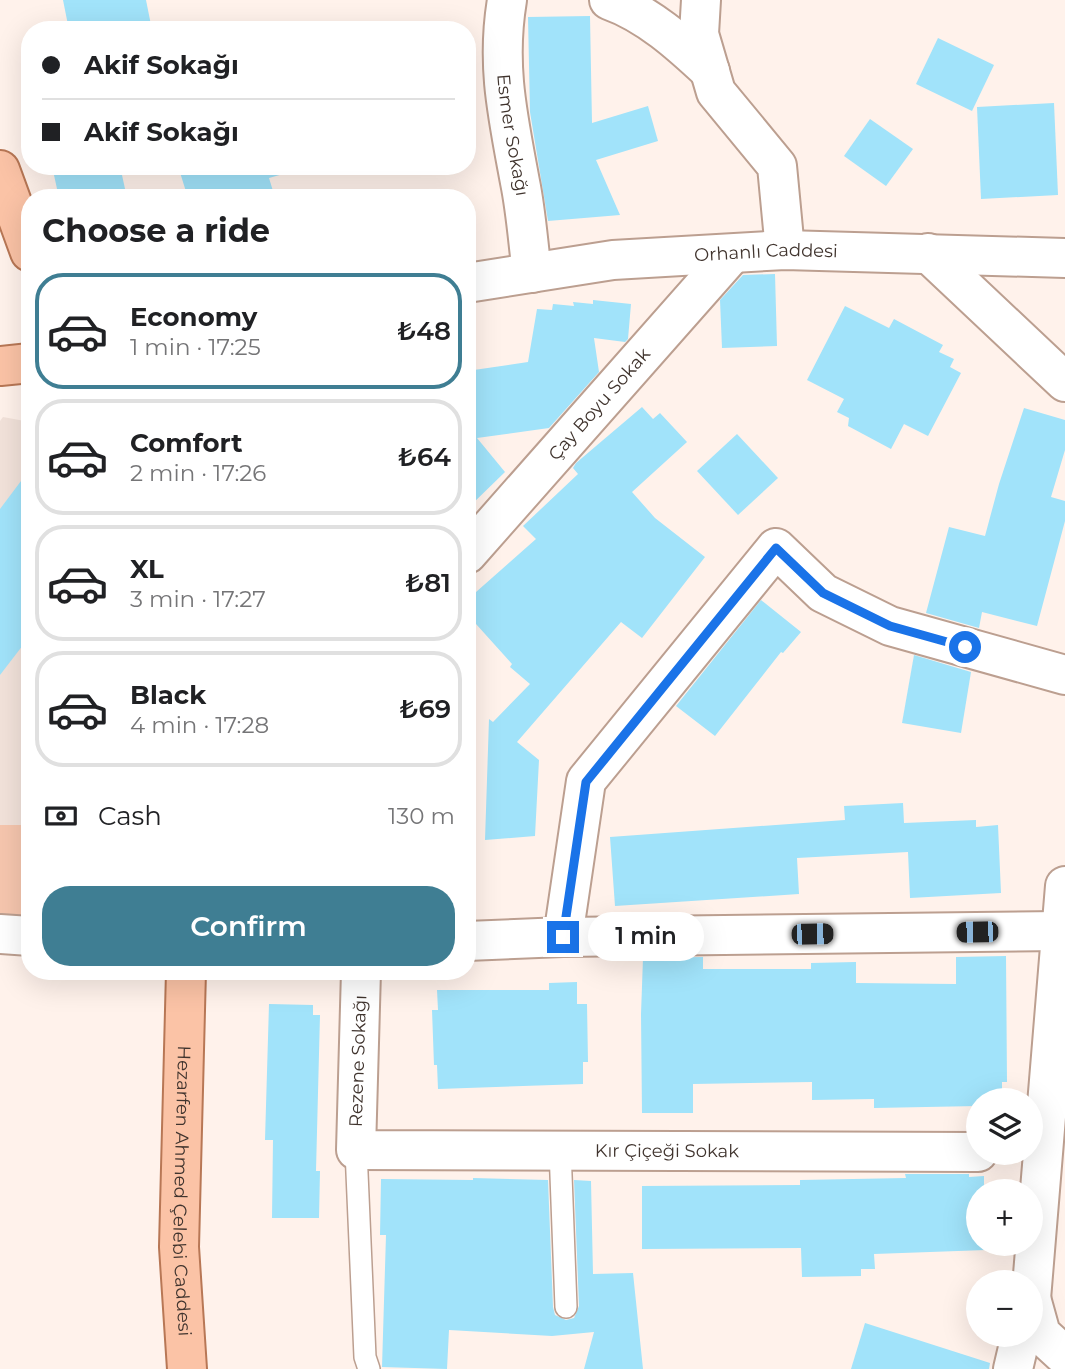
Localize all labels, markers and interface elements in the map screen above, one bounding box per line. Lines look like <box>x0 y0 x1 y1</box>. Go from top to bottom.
text: Akif Sokağı <box>84 49 239 81</box>
street label: Esmer Sokağı <box>492 73 533 198</box>
text: Akif Sokağı <box>84 116 239 148</box>
text: Choose a ride <box>42 211 270 250</box>
street label: Orhanlı Caddesi <box>694 239 838 266</box>
icon: car <box>46 300 109 363</box>
text: Economy <box>130 301 257 333</box>
text: ₺48 <box>397 315 451 347</box>
text: 1 min · 17:25 <box>130 333 261 361</box>
street label: Çay Boyu Sokak <box>544 343 655 465</box>
icon: car <box>46 426 109 489</box>
text: Comfort <box>130 427 242 459</box>
text: ₺64 <box>398 441 451 473</box>
text: 2 min · 17:26 <box>130 459 266 487</box>
icon: car <box>46 552 109 615</box>
text: XL <box>130 553 164 585</box>
text: ₺81 <box>405 567 451 599</box>
text: 3 min · 17:27 <box>130 585 266 613</box>
route start <box>949 631 981 663</box>
icon: car <box>46 678 109 741</box>
text: Black <box>130 679 206 711</box>
text: ₺69 <box>399 693 451 725</box>
text: 4 min · 17:28 <box>130 711 269 739</box>
icon: cash <box>42 797 80 835</box>
text: Cash <box>98 800 162 832</box>
text: 130 m <box>388 802 455 830</box>
button: Confirm <box>42 886 455 966</box>
callout: 1 min <box>588 912 703 962</box>
route end <box>547 921 579 953</box>
car <box>956 921 999 943</box>
text: 1 min <box>615 922 677 950</box>
car <box>791 923 834 945</box>
street label: Rezene Sokağı <box>345 995 371 1127</box>
street label: Hezarfen Ahmed Çelebi Caddesi <box>168 1045 196 1337</box>
map controls <box>966 1088 1043 1347</box>
button: layers <box>966 1088 1043 1165</box>
street label: Kır Çiçeği Sokak <box>595 1140 739 1162</box>
button: + <box>966 1179 1043 1256</box>
button: − <box>966 1270 1043 1347</box>

